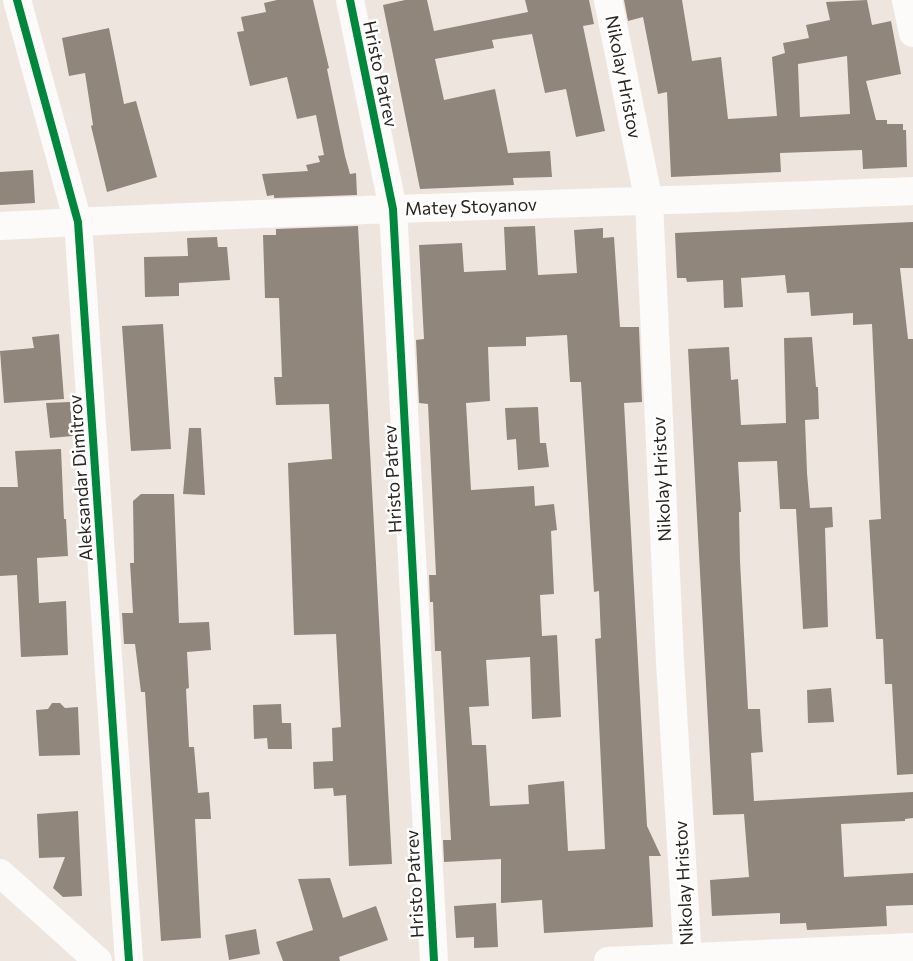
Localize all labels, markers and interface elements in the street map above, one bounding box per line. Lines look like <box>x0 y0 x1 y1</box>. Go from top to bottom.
street label: Nikolay Hristov <box>600 13 646 141</box>
street label: Hristo Patrev <box>358 19 402 129</box>
street label: Matey Stoyanov <box>404 194 538 220</box>
street label: Aleksandar Dimitrov <box>64 394 98 562</box>
street label: Nikolay Hristov <box>648 416 676 542</box>
street label: Hristo Patrev <box>379 424 407 534</box>
street label: Nikolay Hristov <box>670 820 698 946</box>
street label: Hristo Patrev <box>401 829 429 939</box>

